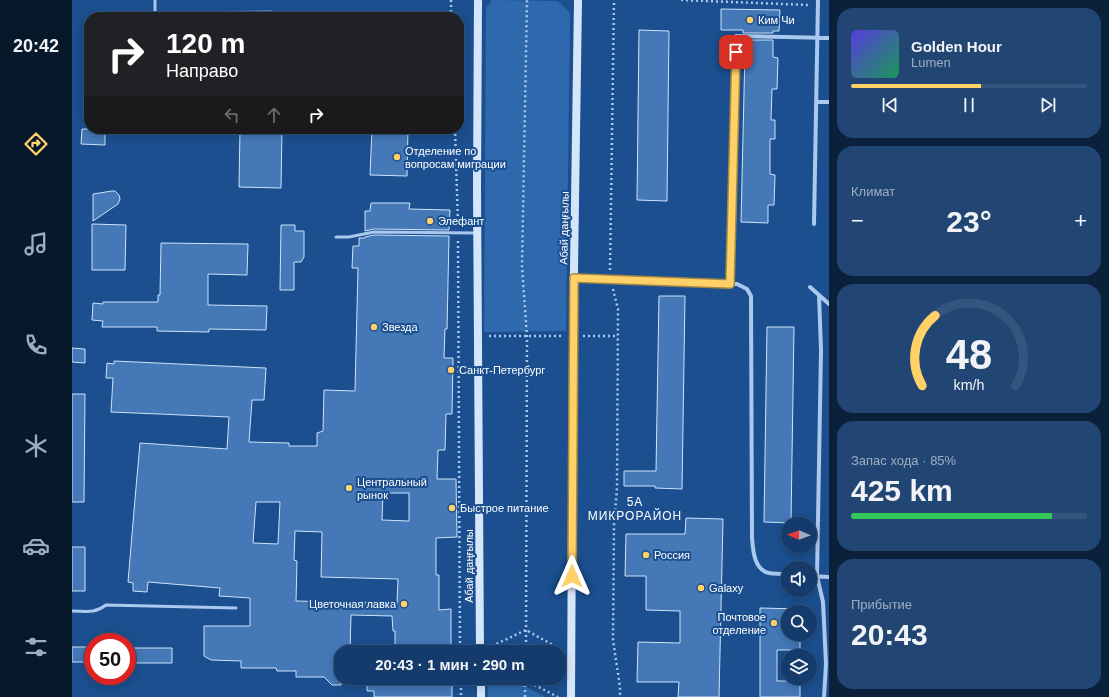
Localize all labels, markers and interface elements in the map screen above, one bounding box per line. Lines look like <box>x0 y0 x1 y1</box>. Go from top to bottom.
place label: Ким Чи <box>758 14 795 26</box>
marker: Ким Чи <box>745 15 755 25</box>
icon: right <box>100 28 152 80</box>
text: 120 m <box>166 28 245 59</box>
pin <box>719 35 753 69</box>
text: 20:42 <box>13 36 59 56</box>
text: Golden Hour <box>911 38 1002 55</box>
icon: arrive <box>725 41 747 63</box>
text: Lumen <box>911 55 951 70</box>
text: Направо <box>166 61 238 81</box>
icon: previous <box>879 94 901 116</box>
icon: pause <box>958 94 980 116</box>
icon: next <box>1037 94 1059 116</box>
icon: left <box>221 104 243 126</box>
icon: ahead <box>263 104 285 126</box>
icon: right <box>305 104 327 126</box>
icon: directions <box>22 130 50 158</box>
place label: Отделение по вопросам миграции <box>405 145 506 170</box>
marker: Отделение по вопросам миграции <box>392 152 402 162</box>
text: Климат <box>851 184 895 199</box>
street label: Абай даңғылы <box>557 191 571 265</box>
text: 23° <box>946 205 992 238</box>
text: − <box>851 208 864 233</box>
text: + <box>1074 208 1087 233</box>
place label: Элефант <box>438 215 484 227</box>
marker: Элефант <box>425 216 435 226</box>
icon: music <box>22 230 50 258</box>
place label: Звезда <box>382 321 418 333</box>
marker: Звезда <box>369 322 379 332</box>
icon: phone <box>22 331 50 359</box>
text: 48 <box>946 331 992 378</box>
place label: Санкт-Петербург <box>459 364 545 376</box>
marker: Санкт-Петербург <box>446 365 456 375</box>
text: km/h <box>954 377 985 393</box>
icon: climate <box>22 432 50 460</box>
text: Запас хода · 85% <box>851 453 956 468</box>
text: 425 km <box>851 474 953 507</box>
place label: Центральный рынок <box>357 476 427 501</box>
marker: Центральный рынок <box>344 483 354 493</box>
district label: 5А МИКРОРАЙОН <box>588 495 682 523</box>
place label: Быстрое питание <box>460 502 549 514</box>
marker: Быстрое питание <box>447 503 457 513</box>
north arrow <box>781 517 817 553</box>
map controls <box>781 517 817 685</box>
street label: Абай даңғылы <box>463 529 475 603</box>
icon: car <box>22 532 50 560</box>
place label: Россия <box>654 549 690 561</box>
marker: Россия <box>641 550 651 560</box>
position arrow <box>551 555 593 597</box>
button: sound <box>781 561 817 597</box>
place label: Galaxy <box>709 582 744 594</box>
marker: Galaxy <box>696 583 706 593</box>
text: Прибытие <box>851 597 912 612</box>
place label: Цветочная лавка <box>309 598 397 610</box>
marker: Цветочная лавка <box>399 599 409 609</box>
button: search <box>781 605 817 641</box>
place label: Почтовое отделение <box>712 611 766 636</box>
marker: Почтовое отделение <box>769 618 779 628</box>
text: 20:43 <box>851 618 928 651</box>
icon: filters <box>22 633 50 661</box>
speed limit sign: 50 <box>84 633 136 685</box>
button: layers <box>781 649 817 685</box>
text: 20:43 · 1 мин · 290 m <box>375 656 525 673</box>

